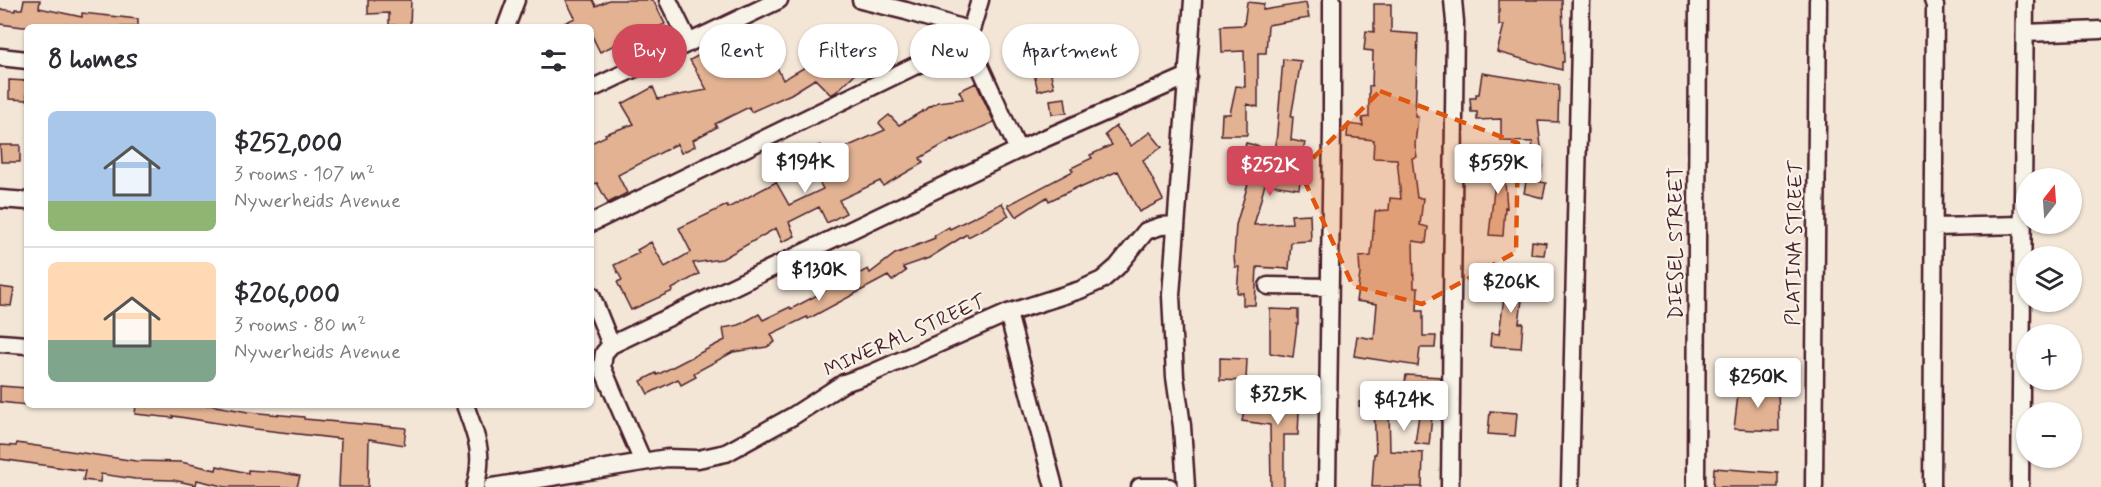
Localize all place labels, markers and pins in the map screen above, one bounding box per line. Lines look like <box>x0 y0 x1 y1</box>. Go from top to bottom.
pin: $194K <box>763 143 847 194</box>
pin: $559K <box>1456 144 1540 195</box>
pin: $252K <box>1228 146 1312 197</box>
pin: $130K <box>777 251 861 302</box>
pin: $206K <box>1469 263 1553 314</box>
pin: $250K <box>1716 358 1800 409</box>
pin: $325K <box>1236 375 1320 426</box>
pin: $424K <box>1362 381 1446 432</box>

